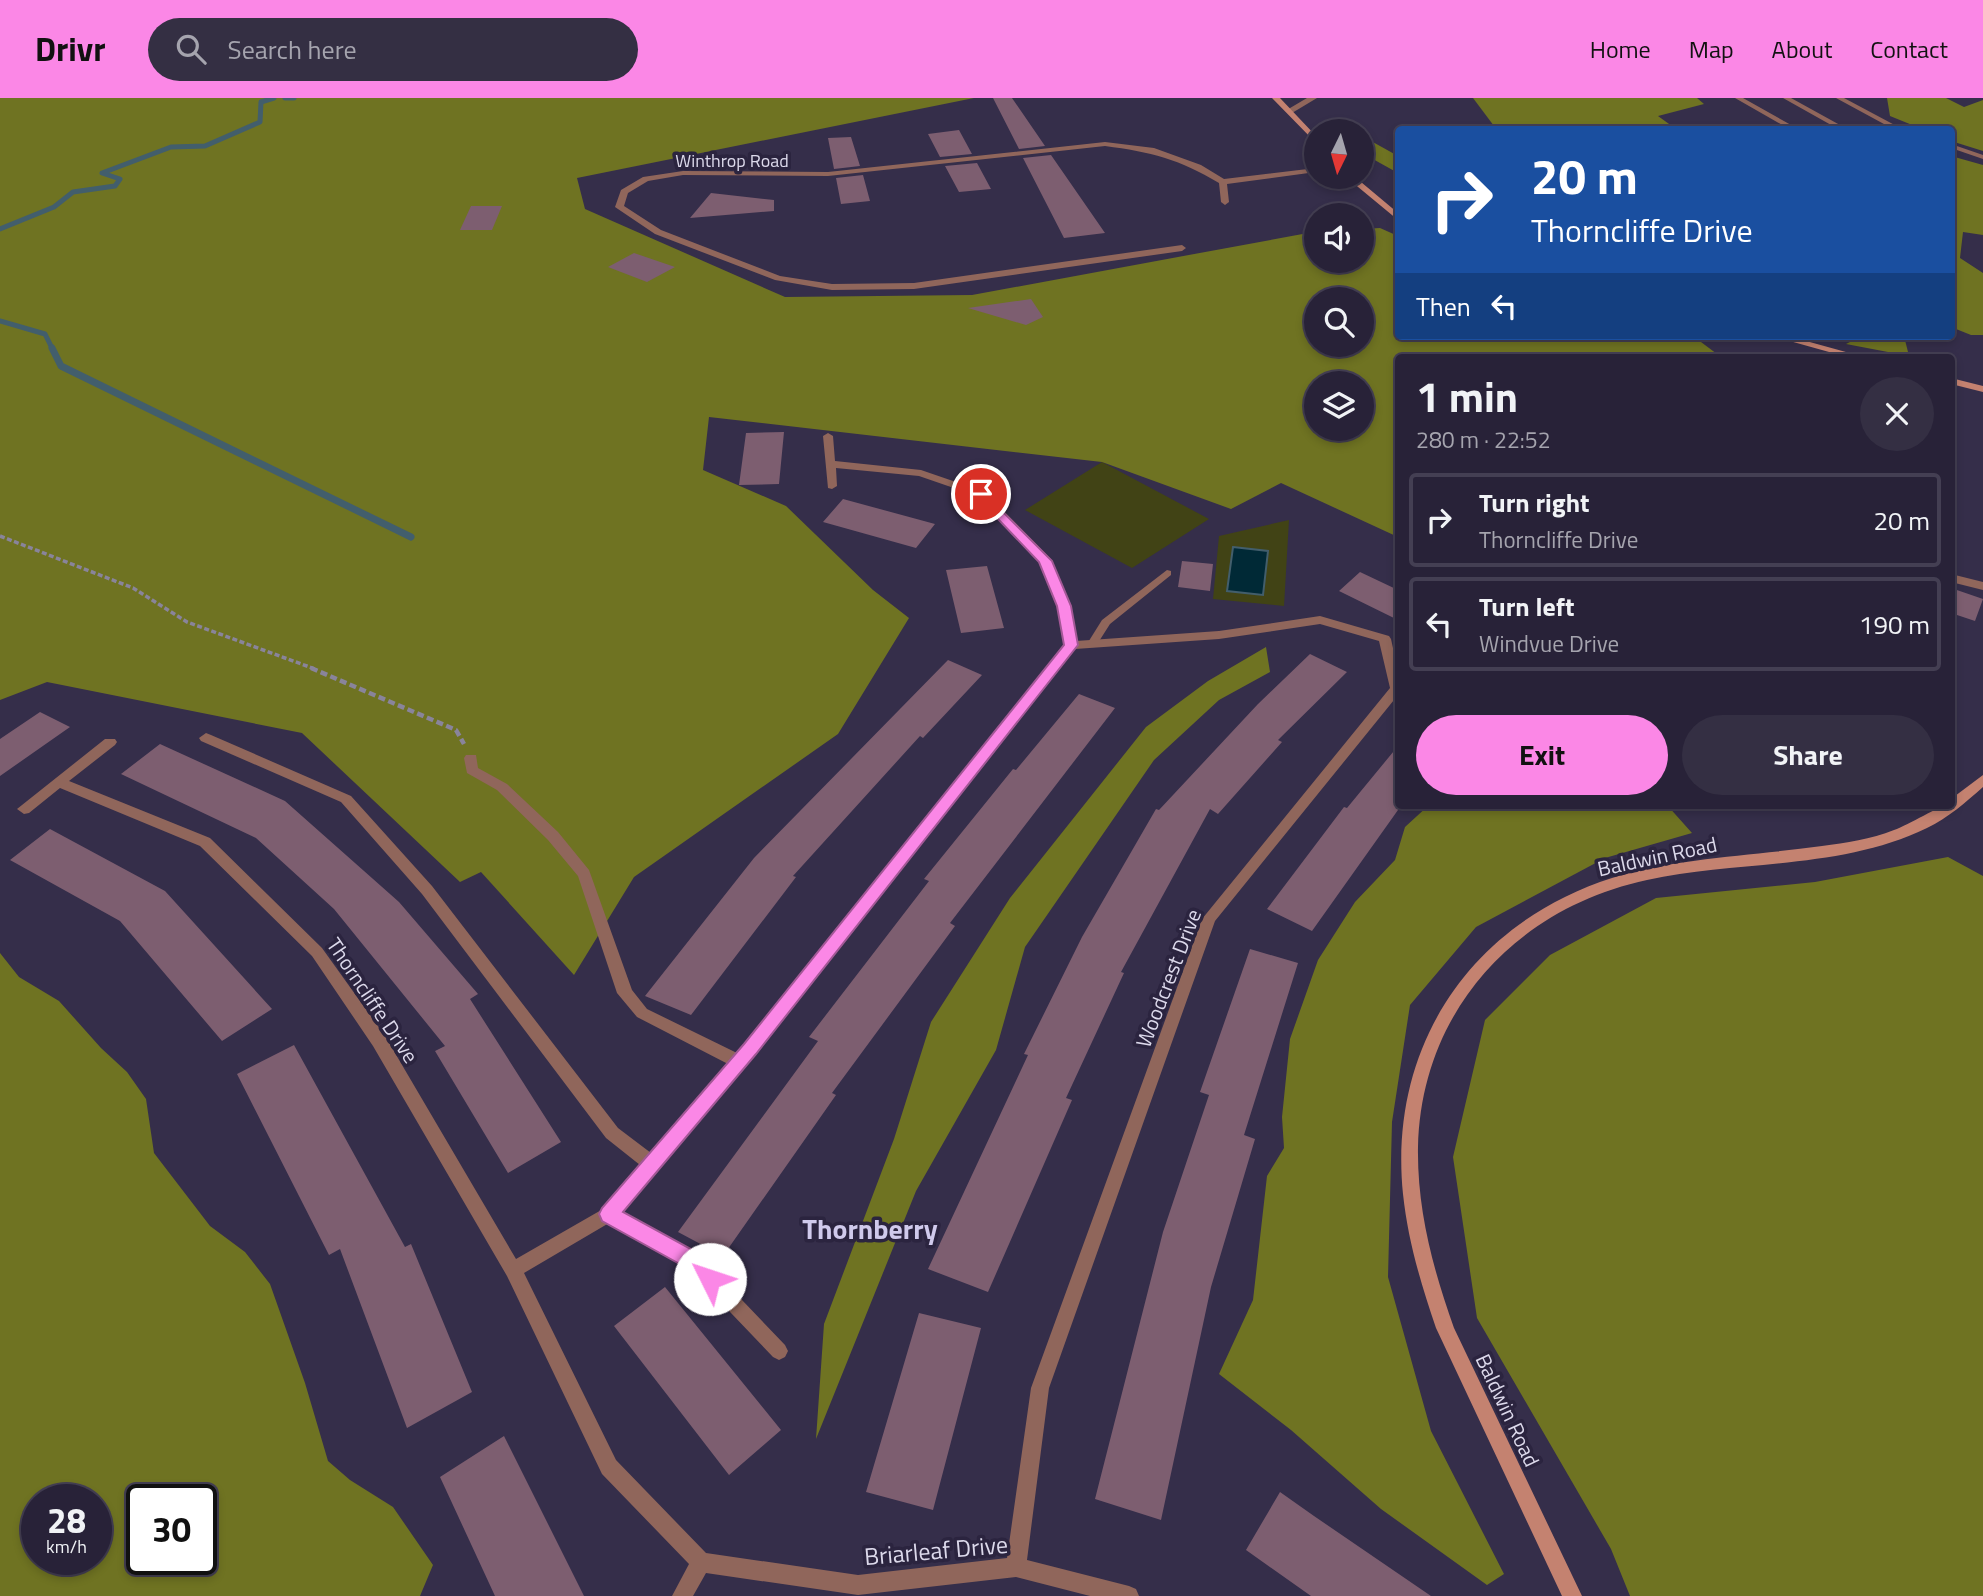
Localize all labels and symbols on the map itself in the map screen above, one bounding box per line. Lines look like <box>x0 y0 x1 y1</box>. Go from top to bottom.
north arrow <box>1304 119 1374 189</box>
street label: Winthrop Road <box>675 147 789 174</box>
pin <box>951 464 1011 524</box>
street label: Baldwin Road <box>1594 828 1720 884</box>
street label: Woodcrest Drive <box>1127 904 1209 1052</box>
street label: Thorncliffe Drive <box>319 931 427 1069</box>
district label: Thornberry <box>802 1207 938 1250</box>
position arrow <box>673 1242 747 1316</box>
street label: Baldwin Road <box>1468 1348 1548 1472</box>
speed limit sign: 30 <box>126 1484 217 1575</box>
street label: Briarleaf Drive <box>863 1526 1009 1574</box>

